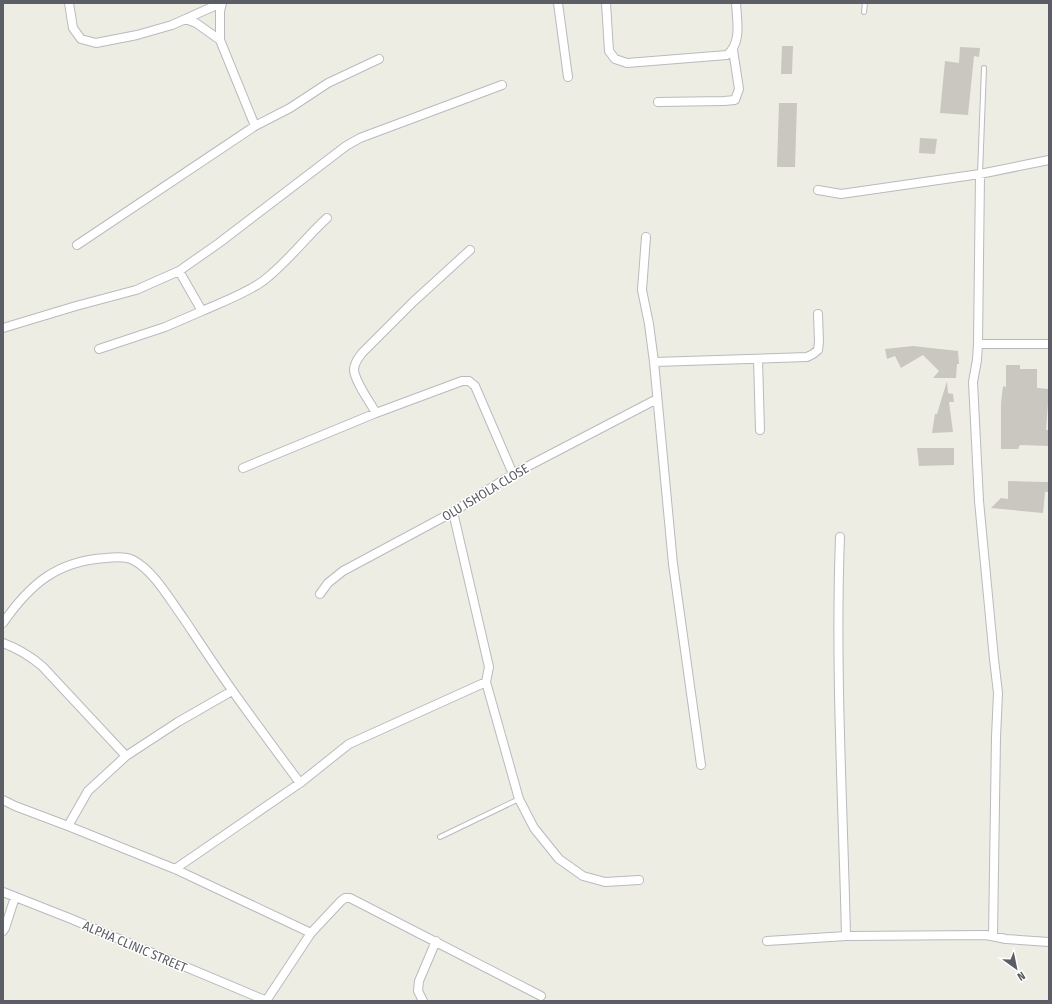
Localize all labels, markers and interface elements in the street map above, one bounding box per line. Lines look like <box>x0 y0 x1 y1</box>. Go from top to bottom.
street label: OLU ISHOLA CLOSE <box>439 461 531 524</box>
street label: ALPHA CLINIC STREET <box>81 918 189 975</box>
north arrow <box>996 948 1036 988</box>
text: N <box>1015 969 1027 983</box>

